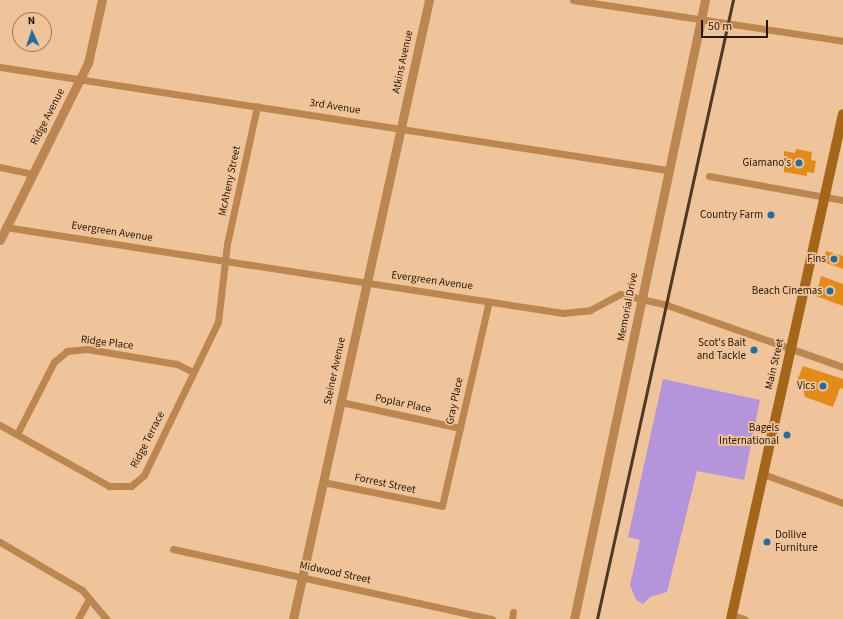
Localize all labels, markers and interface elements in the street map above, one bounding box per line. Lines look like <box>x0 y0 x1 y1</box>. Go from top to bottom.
north arrow <box>12 12 52 52</box>
scale bar <box>703 12 770 38</box>
text: N <box>27 13 35 28</box>
text: 50 m <box>708 18 732 35</box>
street label: Atkins Avenue <box>390 29 416 95</box>
street label: Ridge Avenue <box>28 86 68 148</box>
street label: 3rd Avenue <box>309 96 361 118</box>
street label: McAheny Street <box>216 145 244 217</box>
place label: Giamano's <box>743 156 791 170</box>
marker: Giamano's <box>794 158 804 168</box>
place label: Country Farm <box>700 208 763 222</box>
marker: Country Farm <box>766 210 776 220</box>
street label: Evergreen Avenue <box>70 219 154 245</box>
place label: Fins <box>807 252 826 266</box>
marker: Fins <box>829 254 839 264</box>
street label: Evergreen Avenue <box>390 269 474 293</box>
street label: Memorial Drive <box>615 272 641 342</box>
place label: Beach Cinemas <box>752 284 822 298</box>
marker: Beach Cinemas <box>825 286 835 296</box>
street label: Ridge Place <box>80 333 134 353</box>
street label: Steiner Avenue <box>321 336 349 406</box>
place label: Scot's Bait and Tackle <box>697 337 746 363</box>
street label: Main Street <box>763 337 787 391</box>
marker: Scot's Bait and Tackle <box>749 345 759 355</box>
street label: Gray Place <box>444 376 466 426</box>
place label: Vics <box>797 379 815 393</box>
marker: Vics <box>818 381 828 391</box>
street label: Poplar Place <box>374 392 432 416</box>
street label: Ridge Terrace <box>128 409 168 471</box>
place label: Bagels International <box>719 422 779 448</box>
marker: Bagels International <box>782 430 792 440</box>
street label: Forrest Street <box>353 471 417 497</box>
place label: Dollive Furniture <box>775 529 818 555</box>
marker: Dollive Furniture <box>762 537 772 547</box>
street label: Midwood Street <box>298 559 372 587</box>

